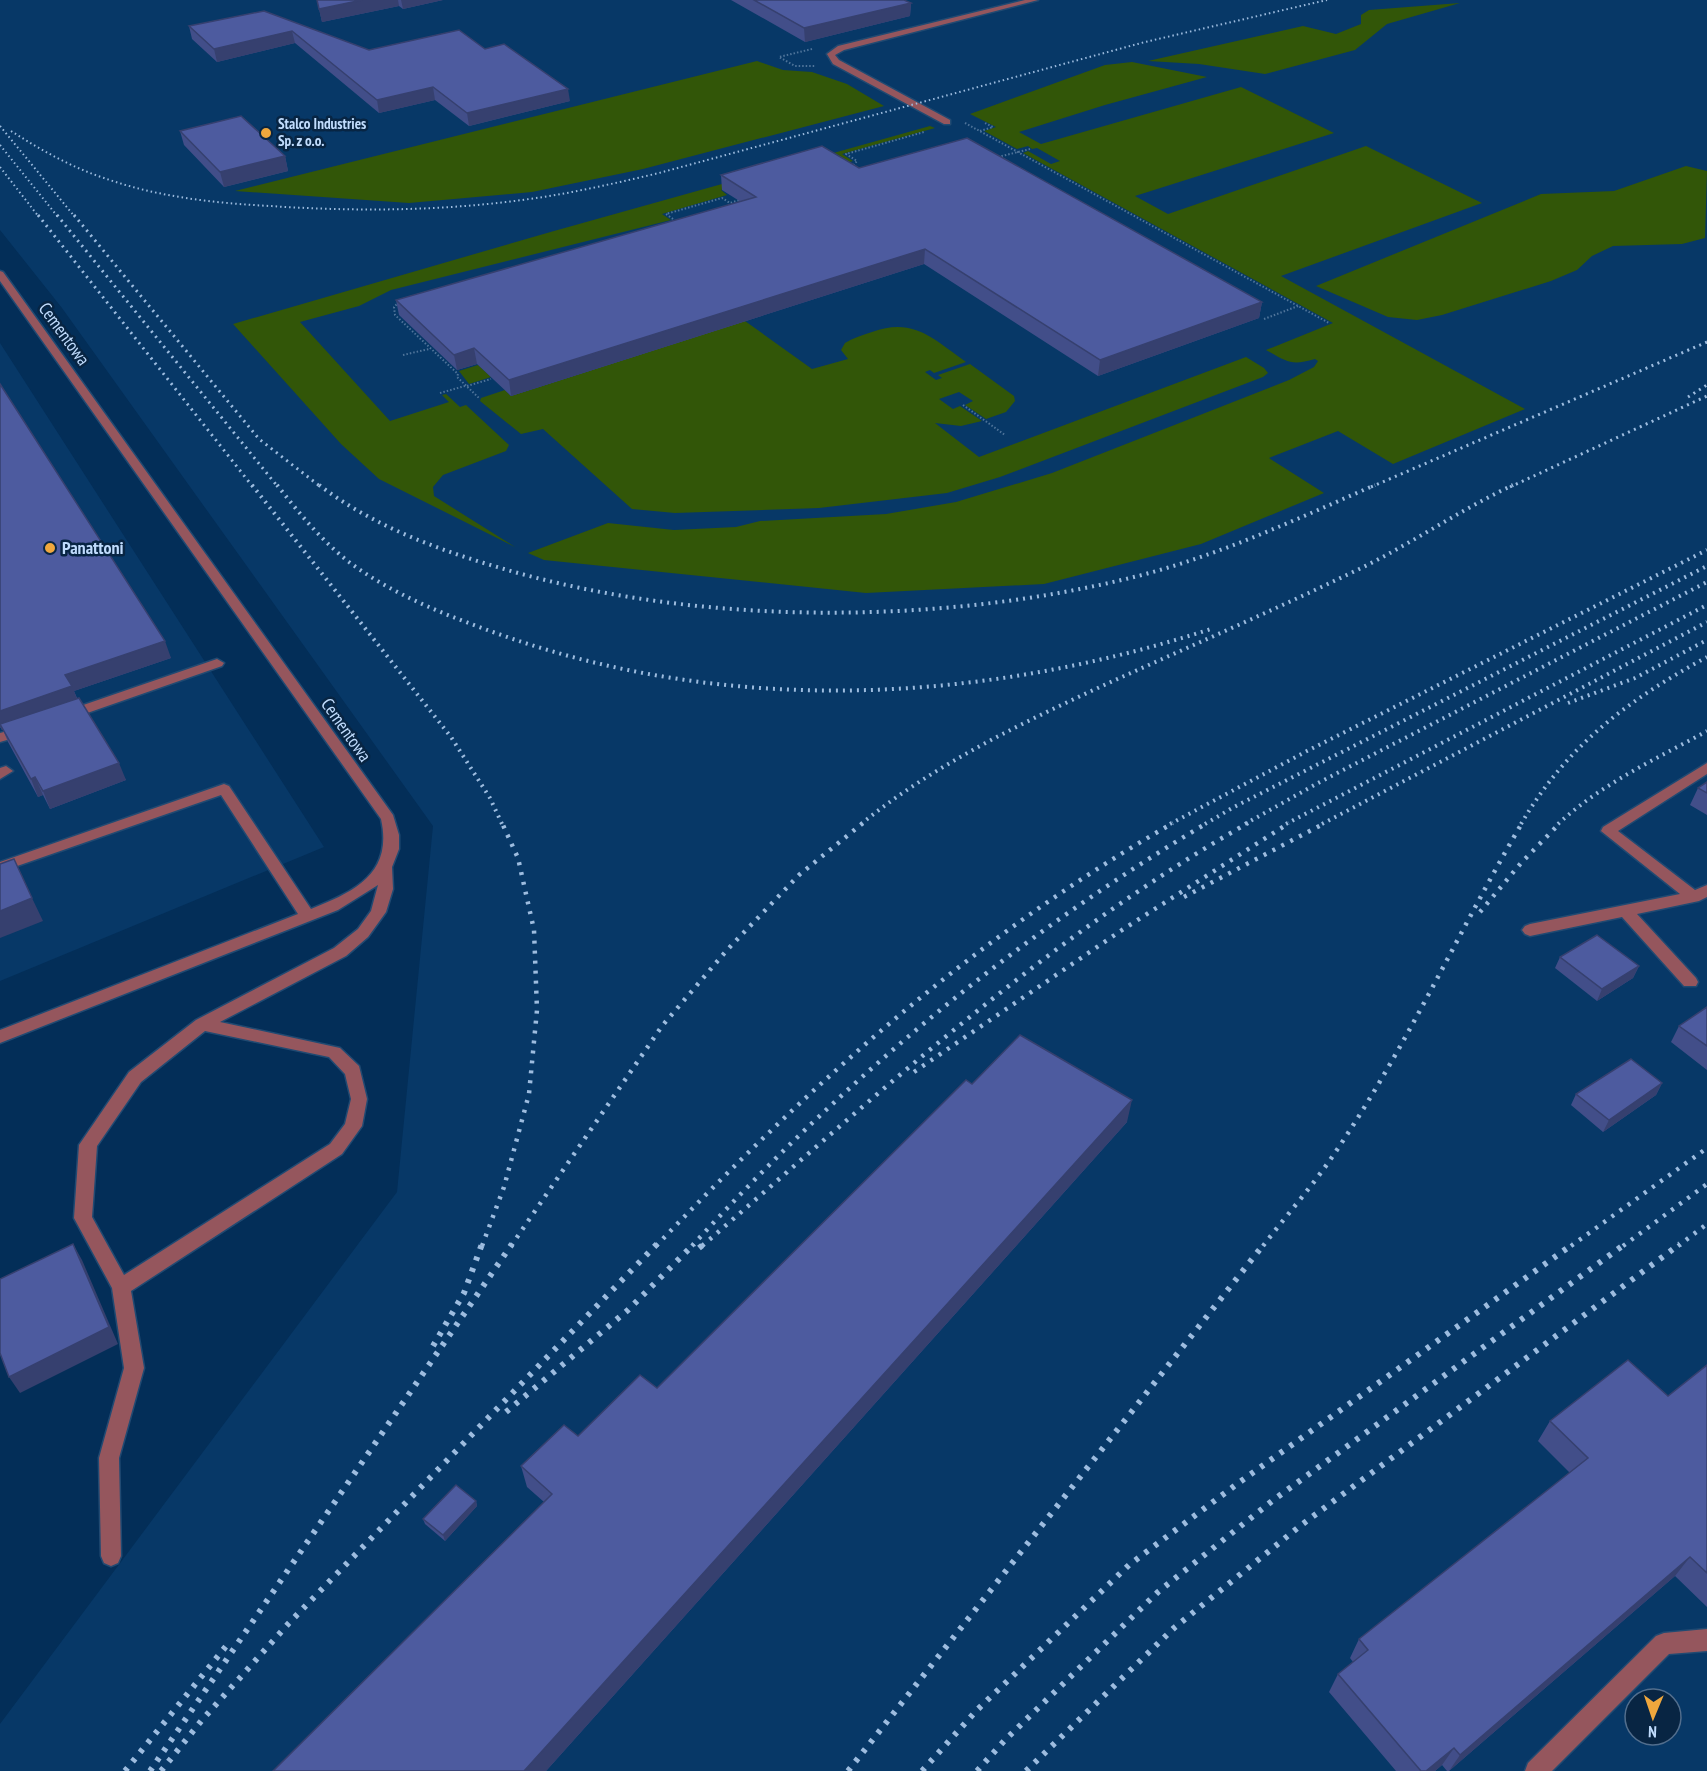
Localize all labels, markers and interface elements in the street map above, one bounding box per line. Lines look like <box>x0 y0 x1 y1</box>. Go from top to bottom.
place label: Stalco Industries Sp. z o.o. <box>278 114 366 150</box>
marker: Stalco Industries Sp. z o.o. <box>259 126 273 140</box>
street label: Cementowa <box>34 298 95 370</box>
place label: Panattoni <box>62 536 124 559</box>
marker: Panattoni <box>43 541 57 555</box>
street label: Cementowa <box>316 693 377 766</box>
north arrow <box>1623 1687 1683 1747</box>
text: N <box>1648 1722 1657 1742</box>

